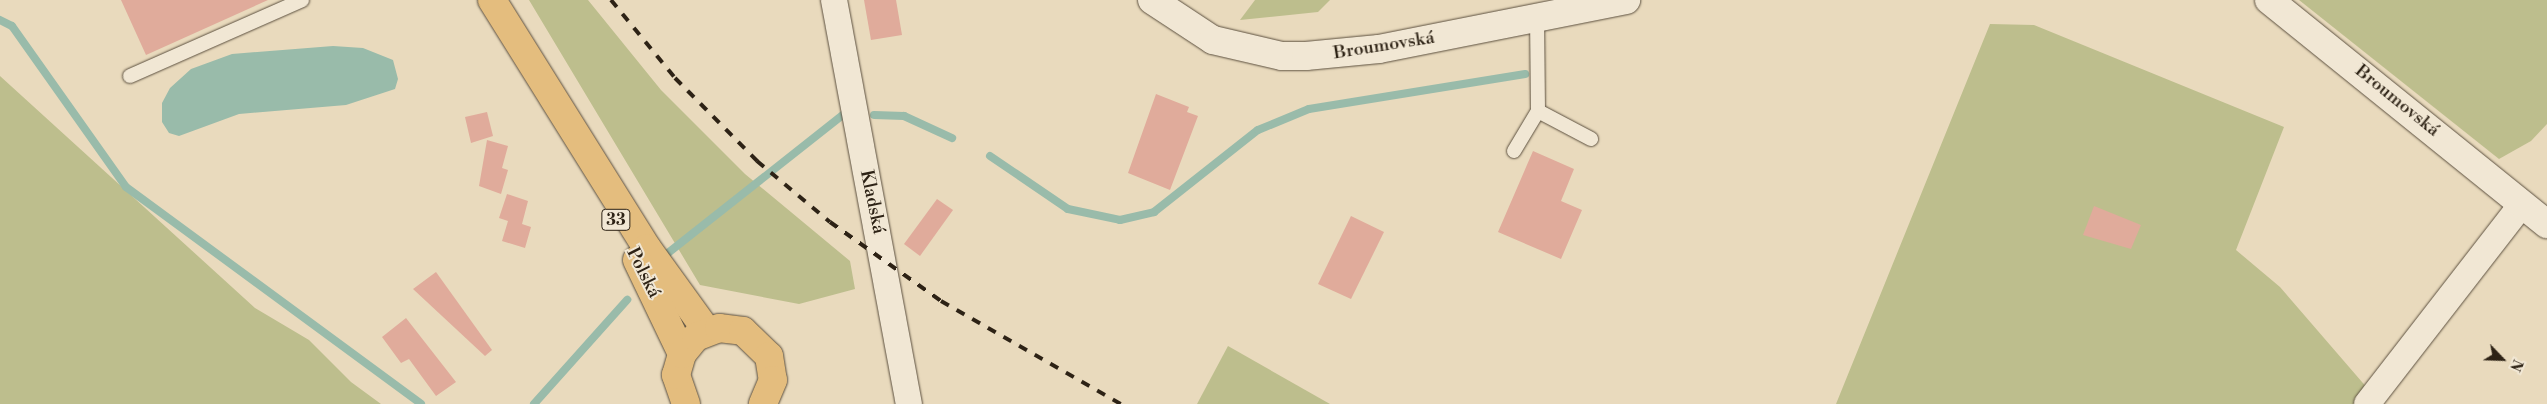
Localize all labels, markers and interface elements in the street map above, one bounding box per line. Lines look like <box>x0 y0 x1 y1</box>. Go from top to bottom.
street label: Broumovská <box>1332 27 1436 65</box>
street label: Broumovská <box>2351 60 2443 142</box>
street label: Kladská <box>855 168 889 236</box>
road number: 33 <box>601 206 631 234</box>
street label: Polská <box>621 244 665 302</box>
north arrow <box>2477 334 2527 384</box>
text: N <box>2505 356 2526 374</box>

